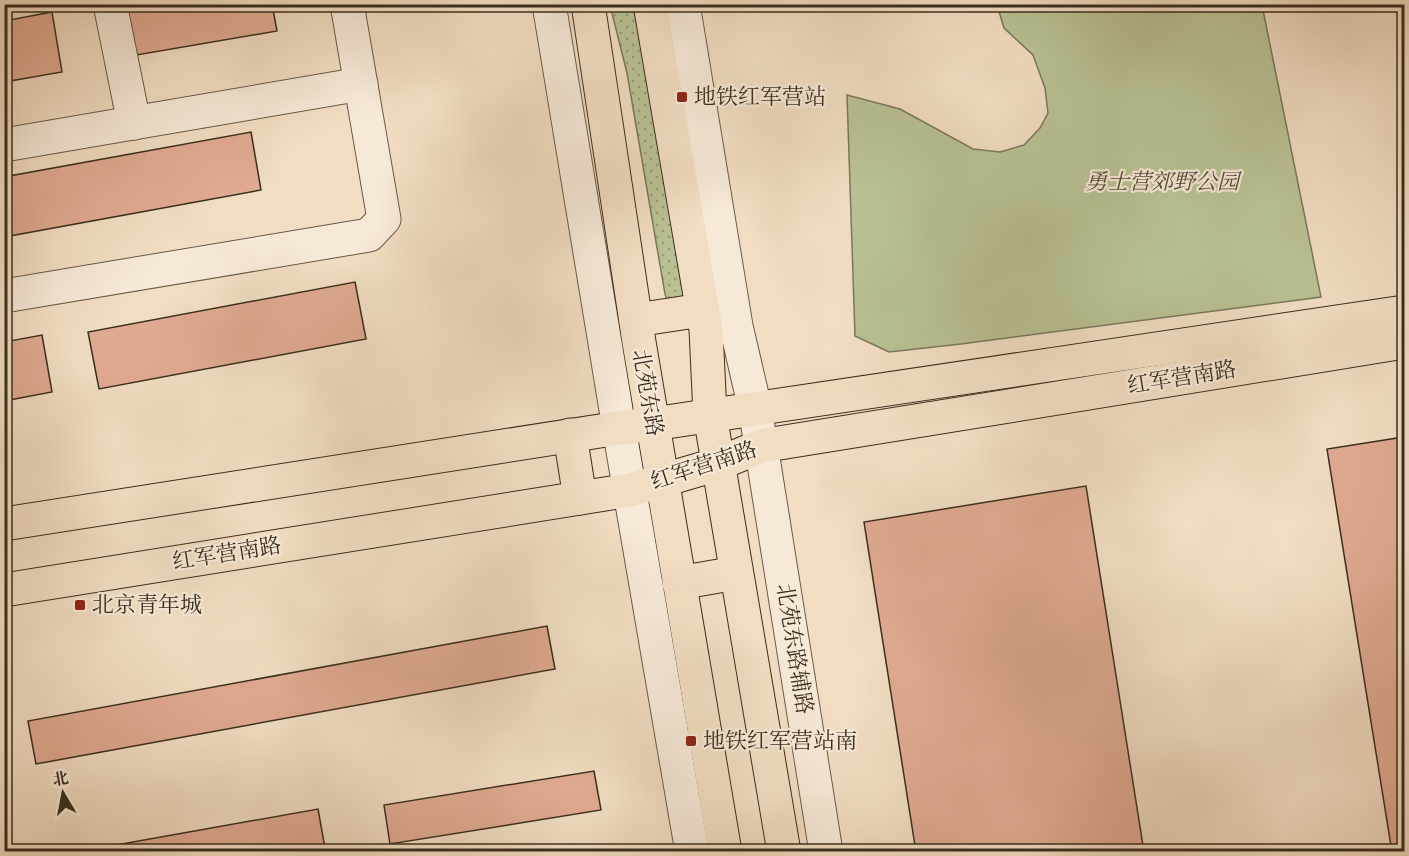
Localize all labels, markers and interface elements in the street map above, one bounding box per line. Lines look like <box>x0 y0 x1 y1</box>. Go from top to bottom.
place label: 地铁红军营站 <box>694 84 826 111</box>
marker: 地铁红军营站 <box>675 90 689 104</box>
park label: 勇士营郊野公园 <box>1085 169 1242 196</box>
street label: 北苑东路 <box>626 347 668 439</box>
street label: 红军营南路 <box>1126 356 1238 400</box>
street label: 红军营南路 <box>648 436 760 496</box>
street label: 红军营南路 <box>171 532 283 576</box>
street label: 北苑东路辅路 <box>770 582 818 716</box>
place label: 北京青年城 <box>92 592 202 619</box>
marker: 北京青年城 <box>73 598 87 612</box>
place label: 地铁红军营站南 <box>703 728 857 755</box>
marker: 地铁红军营站南 <box>684 734 698 748</box>
north arrow <box>33 763 93 823</box>
text: 北 <box>51 768 70 790</box>

